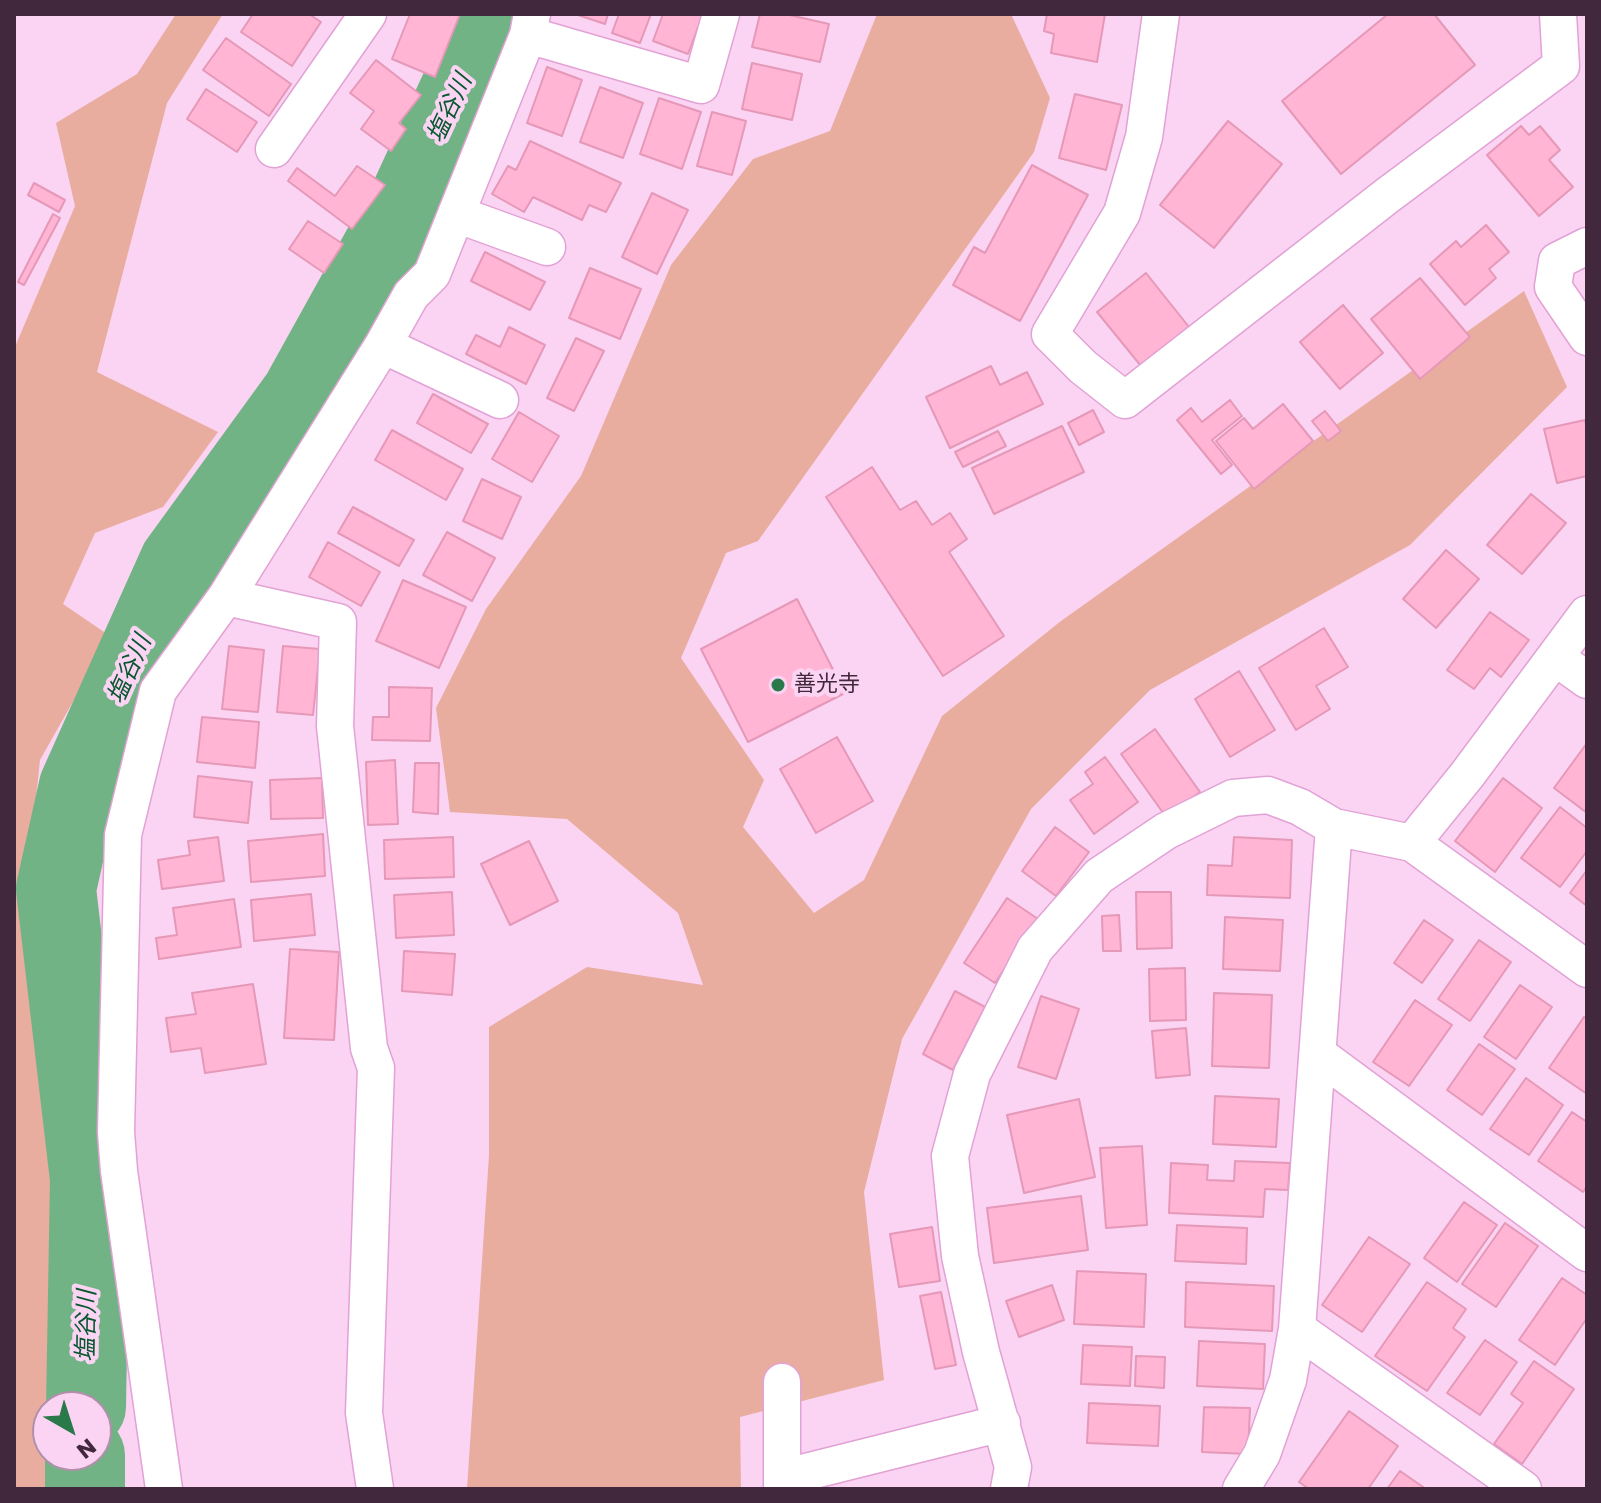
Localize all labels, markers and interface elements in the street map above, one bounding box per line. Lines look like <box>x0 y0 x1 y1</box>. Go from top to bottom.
water label: 塩谷川 <box>423 70 479 148</box>
water label: 塩谷川 <box>103 631 159 709</box>
place label: 善光寺 <box>794 672 860 698</box>
marker: 善光寺 <box>769 676 787 694</box>
water label: 塩谷川 <box>73 1290 103 1362</box>
north arrow <box>32 1391 112 1471</box>
text: N <box>70 1431 102 1466</box>

